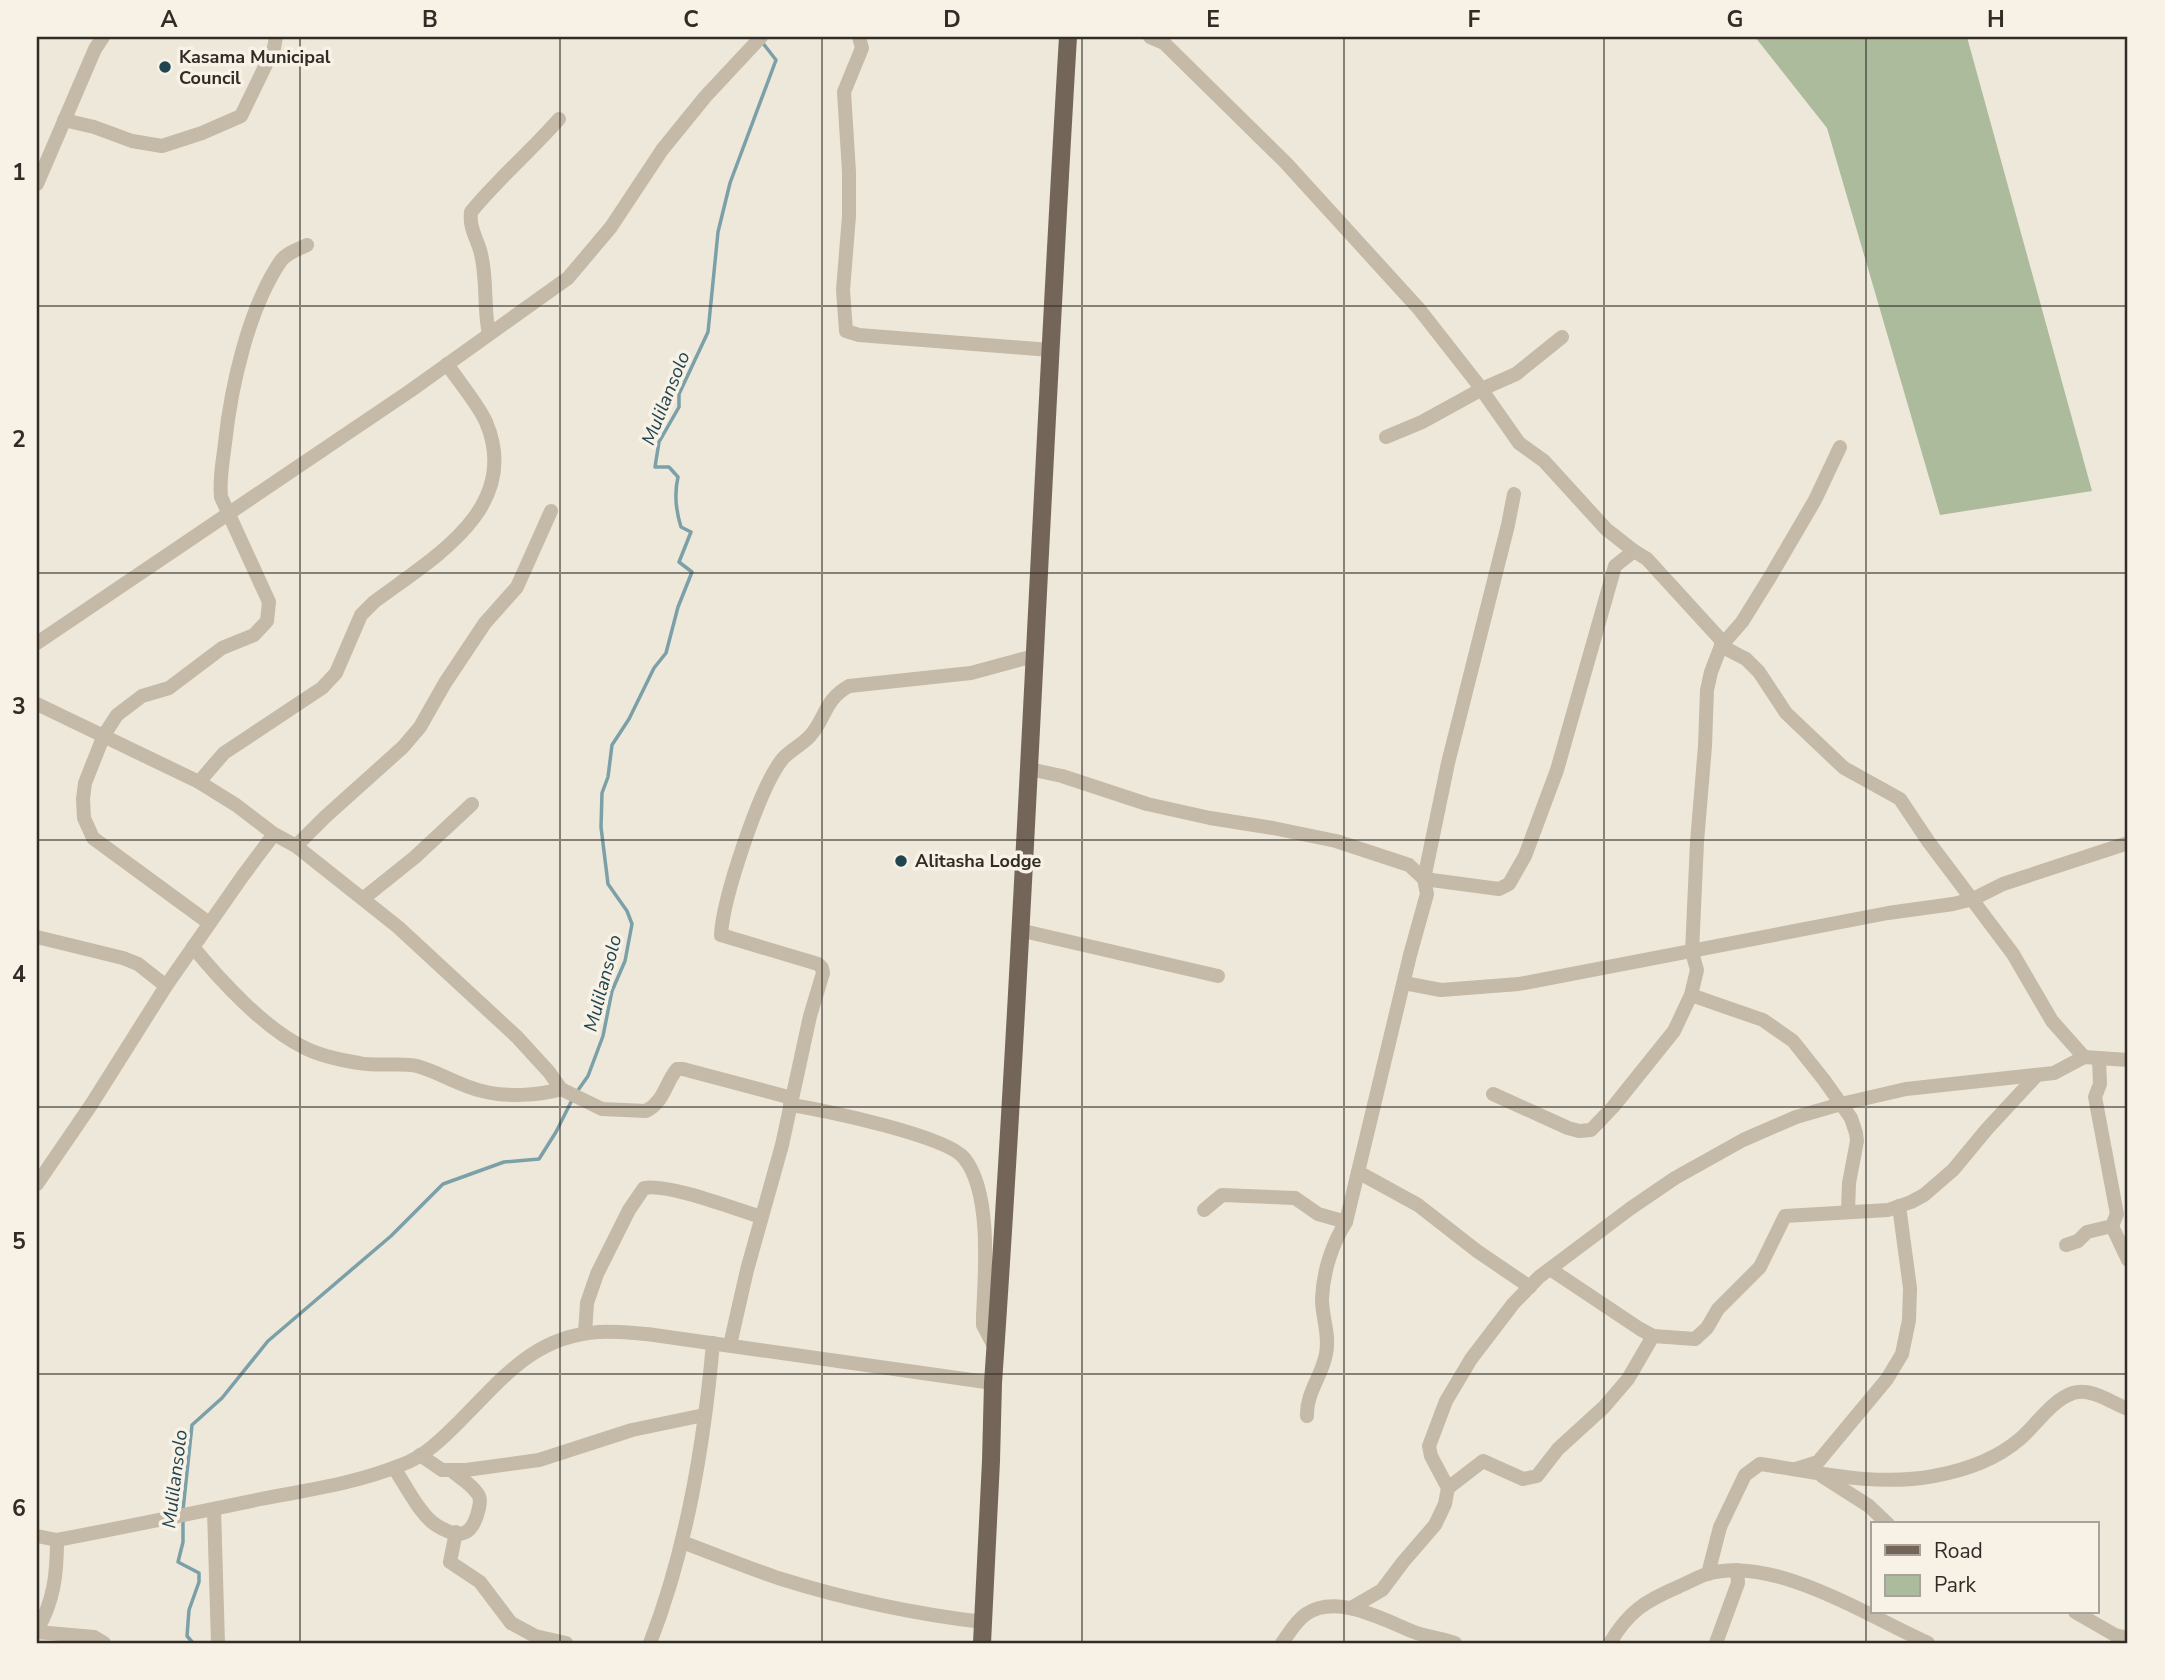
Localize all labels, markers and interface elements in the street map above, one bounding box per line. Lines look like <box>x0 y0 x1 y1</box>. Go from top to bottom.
text: A <box>160 4 178 35</box>
text: B <box>422 4 438 35</box>
text: C <box>683 4 699 35</box>
text: D <box>943 4 961 35</box>
text: E <box>1206 4 1220 35</box>
text: F <box>1468 4 1481 35</box>
text: G <box>1727 4 1743 35</box>
text: H <box>1987 4 2005 35</box>
place label: Kasama Municipal Council <box>179 45 331 90</box>
marker: Kasama Municipal Council <box>157 59 173 75</box>
text: 1 <box>12 157 26 188</box>
water label: Mulilansolo <box>635 348 697 449</box>
text: 2 <box>12 424 26 455</box>
text: 3 <box>12 691 26 722</box>
place label: Alitasha Lodge <box>915 849 1042 873</box>
marker: Alitasha Lodge <box>893 853 909 869</box>
water label: Mulilansolo <box>578 932 628 1035</box>
text: 4 <box>12 959 26 990</box>
text: 5 <box>12 1226 26 1257</box>
water label: Mulilansolo <box>156 1428 194 1530</box>
text: 6 <box>12 1493 26 1524</box>
legend <box>1871 1522 2098 1614</box>
text: Road <box>1934 1537 1983 1565</box>
text: Park <box>1934 1571 1976 1599</box>

